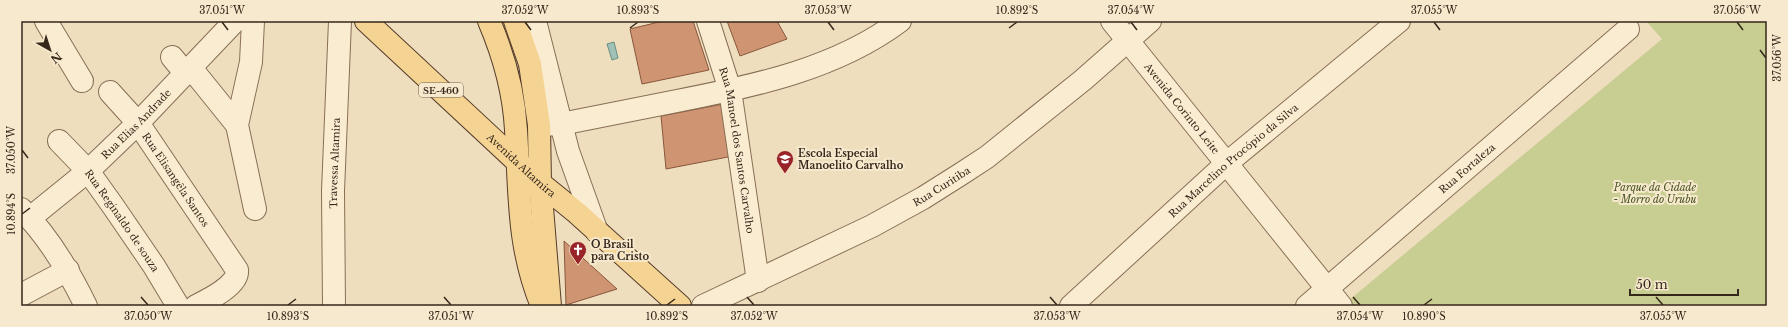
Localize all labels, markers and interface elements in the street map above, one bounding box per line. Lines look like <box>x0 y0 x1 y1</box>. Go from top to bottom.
text: 37.051°W <box>199 4 245 17</box>
text: 37.052°W <box>501 4 549 17</box>
text: 10.893°S <box>617 4 659 17</box>
text: 37.053°W <box>804 4 852 17</box>
text: 10.892°S <box>996 4 1038 17</box>
text: 37.054°W <box>1108 4 1155 17</box>
text: 37.055°W <box>1411 4 1458 17</box>
text: 37.056°W <box>1713 4 1761 17</box>
north arrow <box>30 30 70 70</box>
text: 37.056°W <box>1771 34 1784 82</box>
text: N <box>47 49 65 67</box>
street label: Avenida Corinto Leite <box>1141 59 1223 157</box>
street label: Rua Manoel dos Santos Carvalho <box>717 65 758 235</box>
road number: SE-460 <box>419 83 463 97</box>
street label: Rua Elias Andrade <box>98 86 174 161</box>
street label: Rua Marcelino Procópio da Silva <box>1166 100 1301 220</box>
street label: Travessa Altamira <box>326 117 343 208</box>
text: 37.050°W <box>5 126 18 174</box>
street label: Rua Elisangêla Santos <box>140 130 213 230</box>
street label: Avenida Altamira <box>484 130 559 200</box>
street label: Rua Fortaleza <box>1436 140 1498 196</box>
place label: Escola Especial Manoelito Carvalho <box>798 147 904 172</box>
school or university icon: Escola Especial Manoelito Carvalho <box>775 149 795 174</box>
street label: Rua Curitiba <box>910 163 973 209</box>
street label: Rua Reginaldo de souza <box>82 167 163 275</box>
park label: Parque da Cidade - Morro do Urubu <box>1613 181 1697 206</box>
text: 10.894°S <box>5 193 18 235</box>
place label: O Brasil para Cristo <box>591 238 649 263</box>
church icon: O Brasil para Cristo <box>568 240 588 265</box>
scale bar <box>1630 271 1738 297</box>
text: 50 m <box>1636 277 1668 292</box>
text: 37.050°W <box>124 310 172 323</box>
text: 10.893°S <box>267 310 309 323</box>
text: 37.051°W <box>428 310 474 323</box>
text: 10.892°S <box>646 310 688 323</box>
text: 37.052°W <box>730 310 778 323</box>
text: 37.053°W <box>1033 310 1081 323</box>
text: 37.054°W <box>1337 310 1384 323</box>
text: 10.890°S <box>1402 310 1446 323</box>
text: 37.055°W <box>1640 310 1687 323</box>

